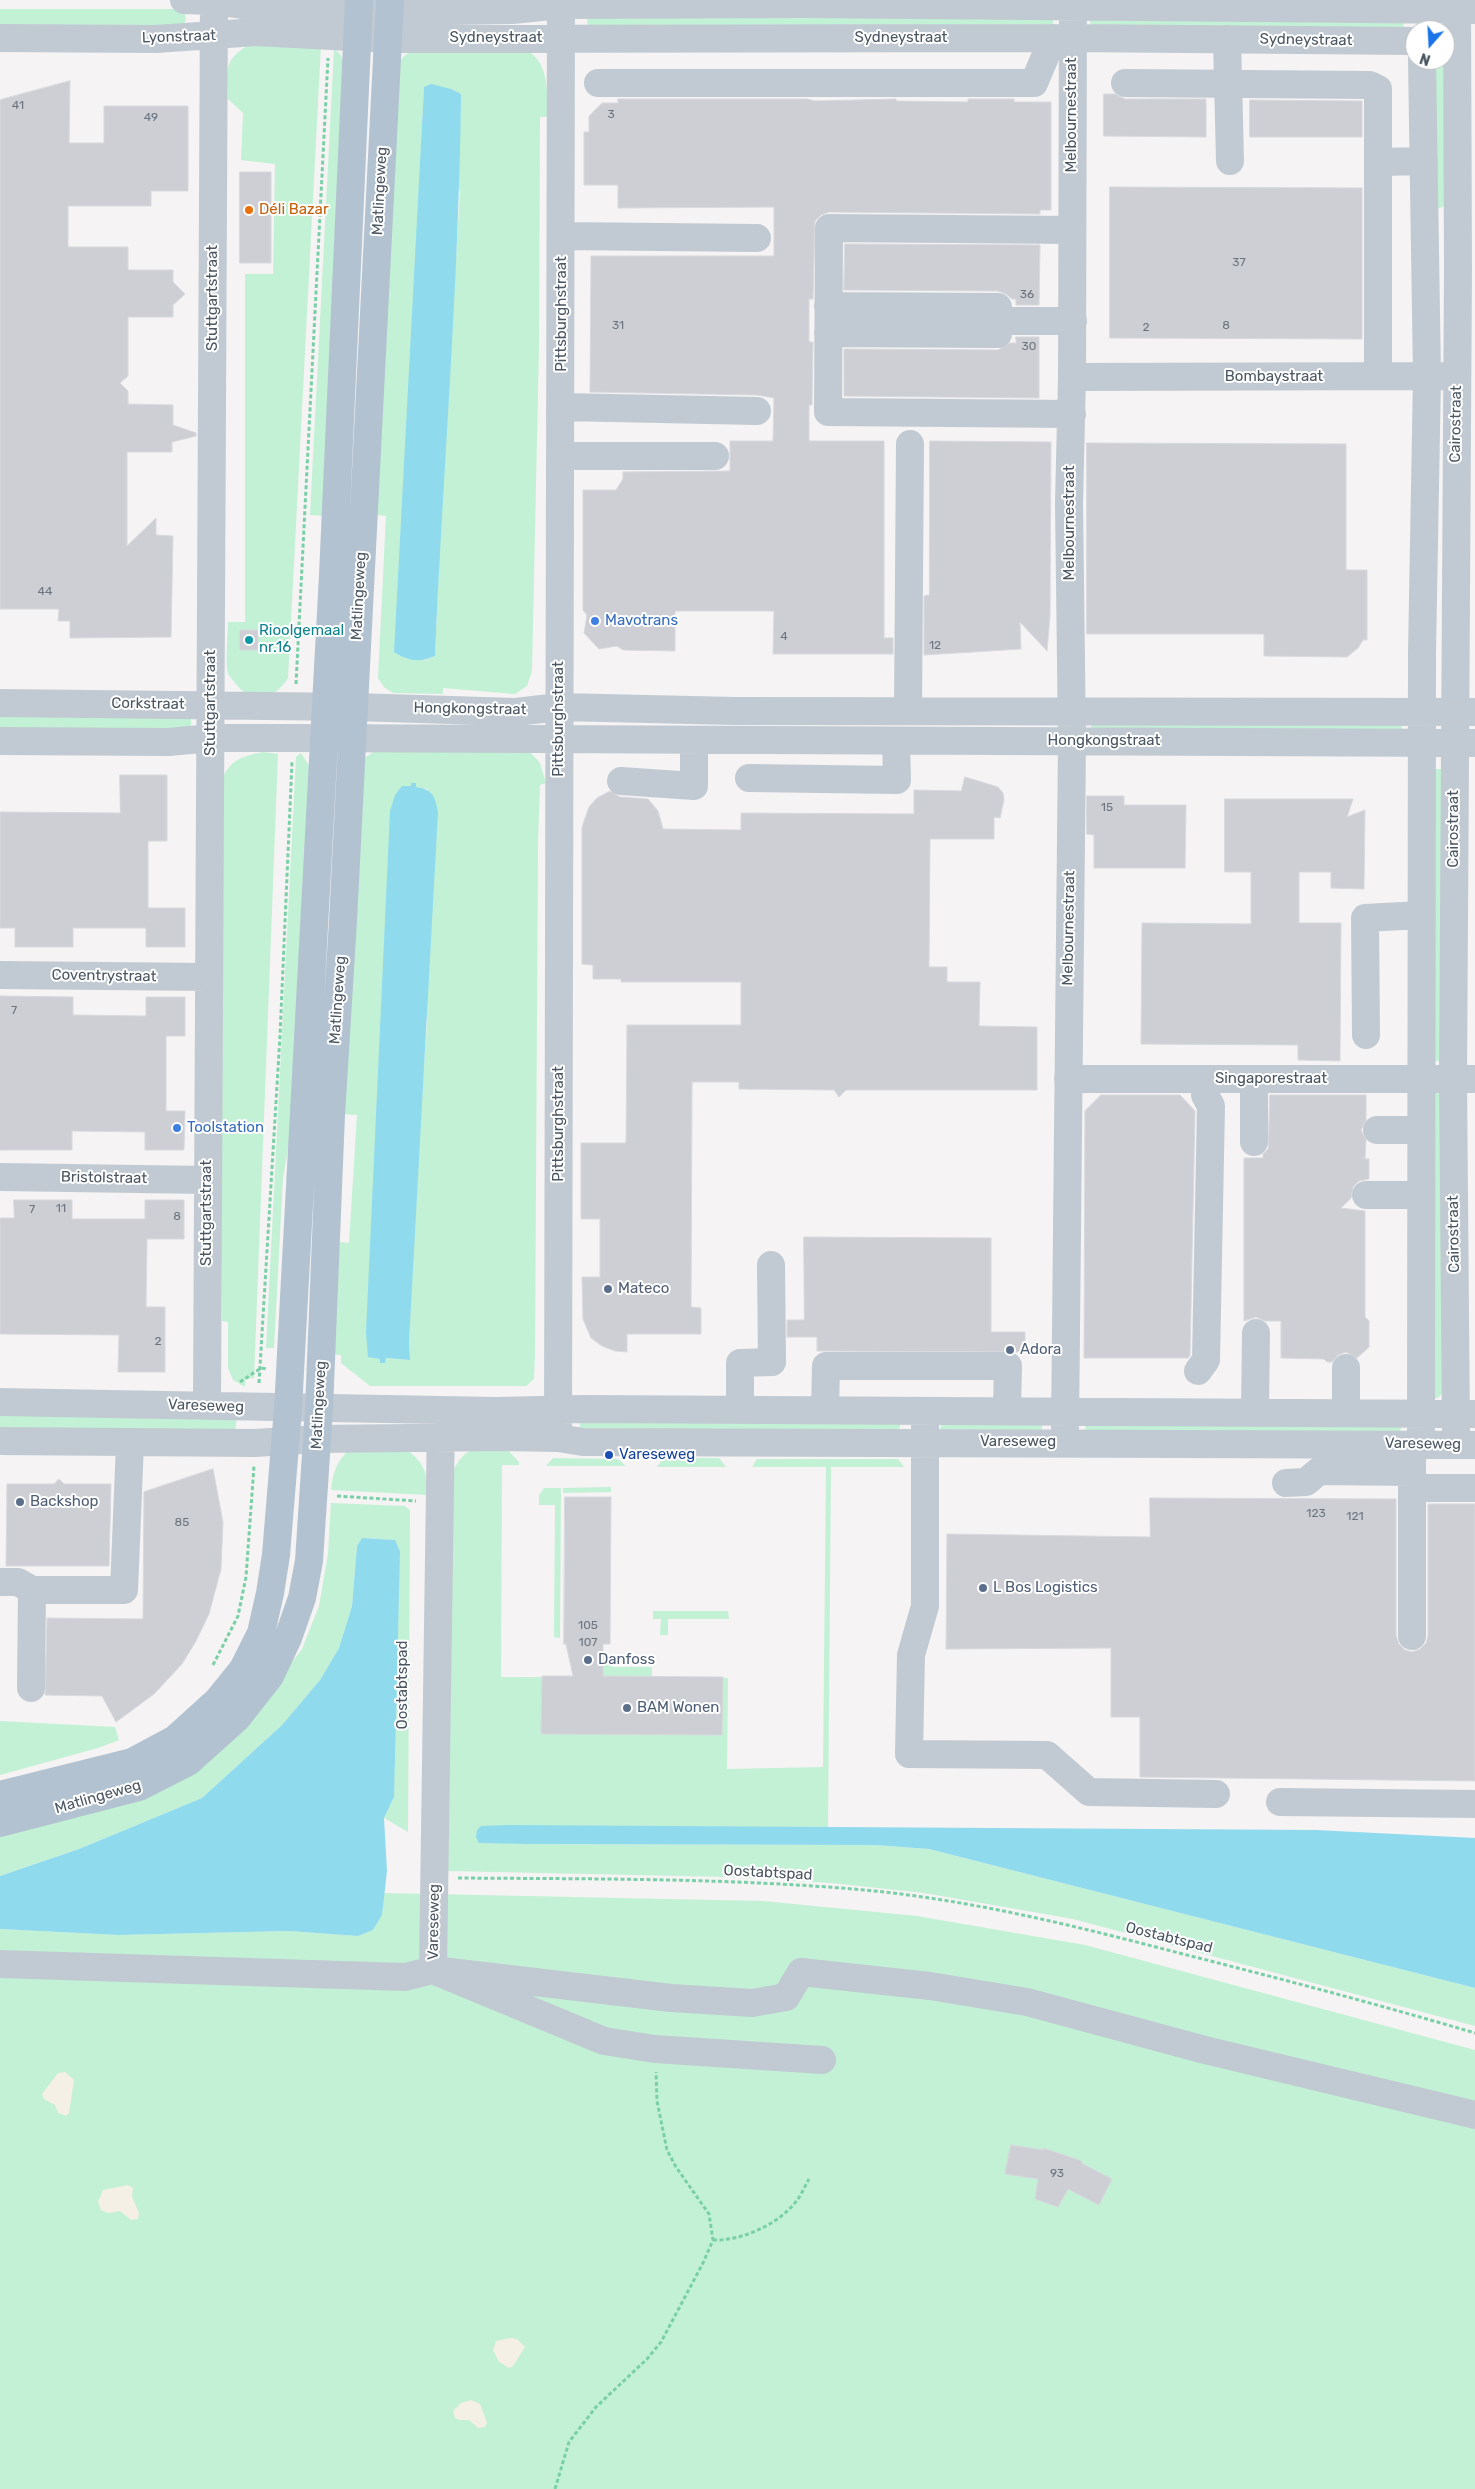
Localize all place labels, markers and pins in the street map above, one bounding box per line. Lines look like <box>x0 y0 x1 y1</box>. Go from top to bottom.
place label: Déli Bazar <box>259 201 329 219</box>
marker: Déli Bazar <box>243 204 255 216</box>
place label: Mavotrans <box>605 612 678 630</box>
marker: Mavotrans <box>589 615 601 627</box>
place label: Rioolgemaal nr.16 <box>259 622 344 657</box>
marker: Rioolgemaal nr.16 <box>243 634 255 646</box>
place label: Toolstation <box>187 1119 264 1137</box>
marker: Toolstation <box>171 1122 183 1134</box>
place label: Mateco <box>618 1280 669 1298</box>
marker: Mateco <box>602 1283 614 1295</box>
place label: Adora <box>1020 1341 1061 1359</box>
marker: Adora <box>1004 1344 1016 1356</box>
place label: Vareseweg <box>619 1446 695 1464</box>
marker: Vareseweg <box>603 1449 615 1461</box>
place label: Backshop <box>30 1493 99 1511</box>
marker: Backshop <box>14 1496 26 1508</box>
place label: L Bos Logistics <box>993 1579 1098 1597</box>
marker: L Bos Logistics <box>977 1582 989 1594</box>
place label: Danfoss <box>598 1651 655 1669</box>
marker: Danfoss <box>582 1654 594 1666</box>
place label: BAM Wonen <box>637 1699 719 1717</box>
marker: BAM Wonen <box>621 1702 633 1714</box>

